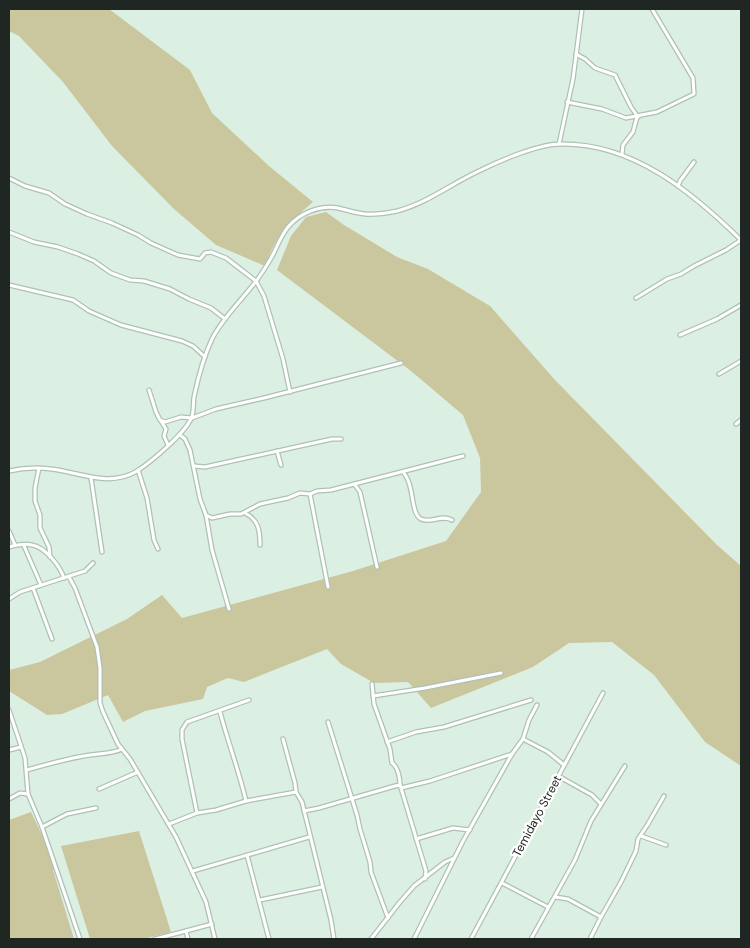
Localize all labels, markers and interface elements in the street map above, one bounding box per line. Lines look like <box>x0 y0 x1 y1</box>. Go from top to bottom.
street label: Temidayo Street <box>509 772 565 860</box>

